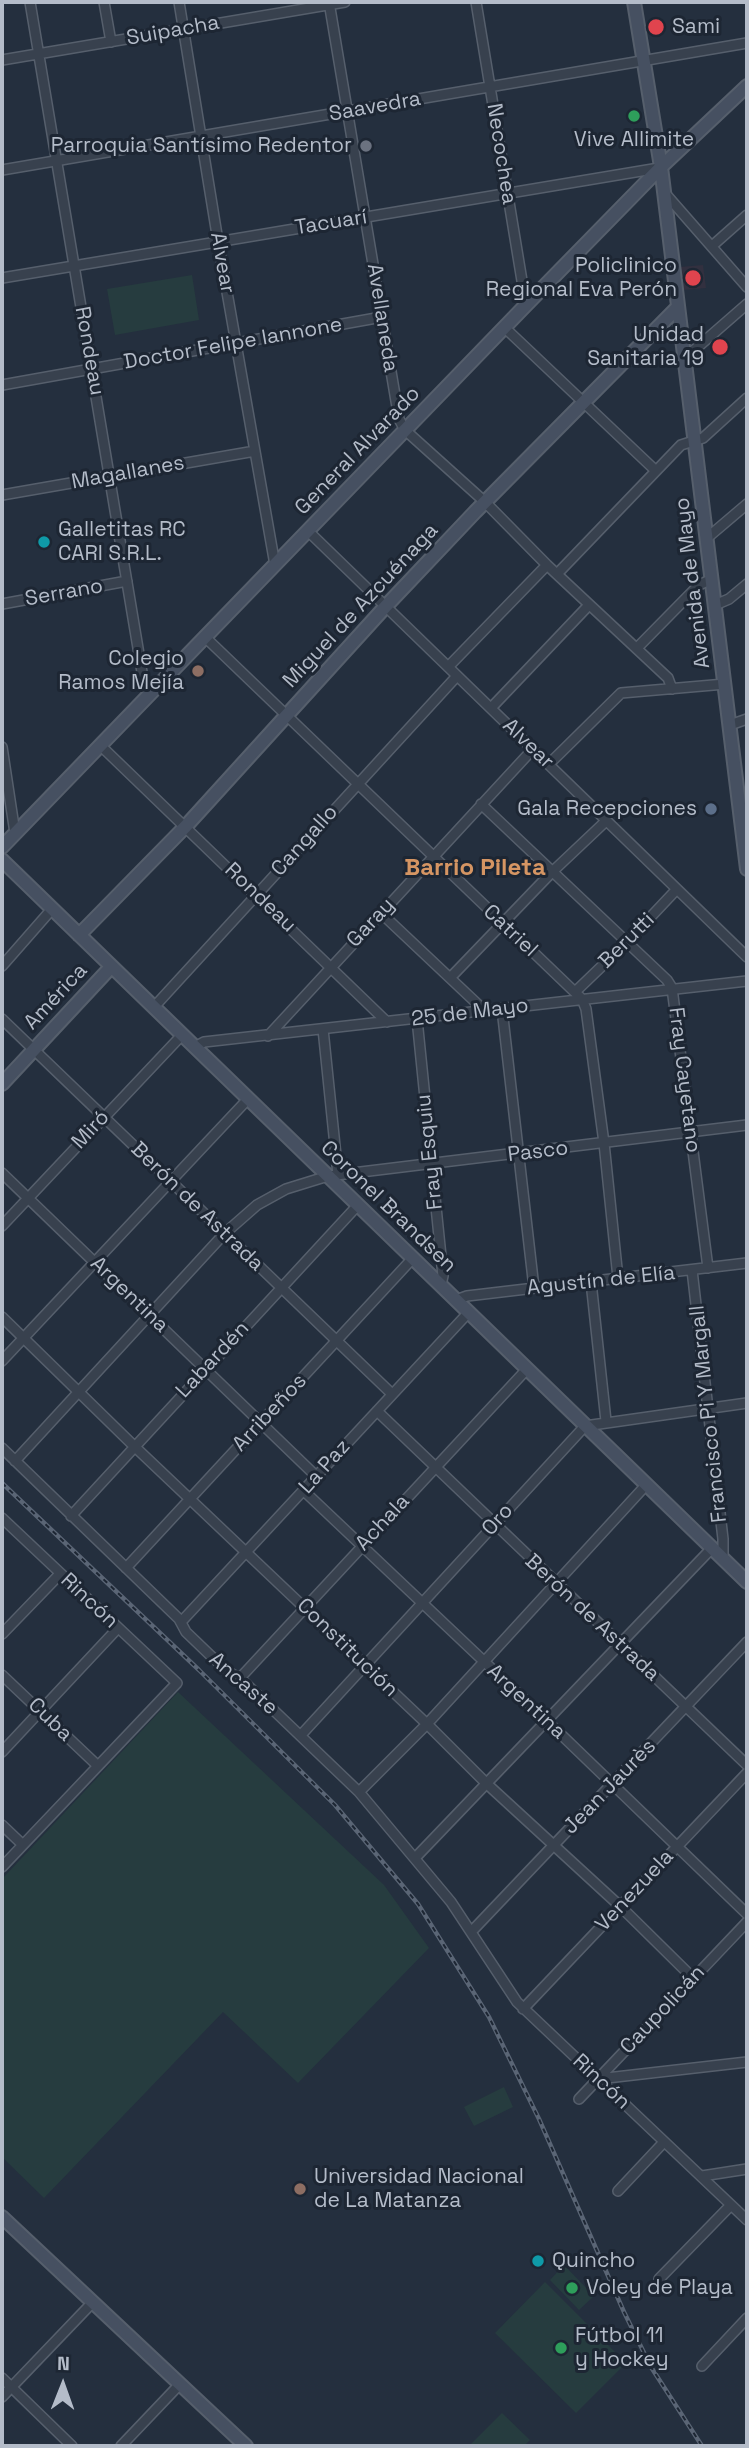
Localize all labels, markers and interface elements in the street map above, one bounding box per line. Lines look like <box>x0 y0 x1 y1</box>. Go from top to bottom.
street label: Suipacha <box>125 10 221 52</box>
place label: Sami <box>672 14 720 40</box>
marker: Sami <box>646 17 666 37</box>
street label: Saavedra <box>327 87 423 127</box>
street label: Necochea <box>481 102 521 206</box>
marker: Vive Allimite <box>626 108 642 124</box>
place label: Vive Allimite <box>574 127 694 153</box>
place label: Parroquia Santísimo Redentor <box>51 133 352 159</box>
marker: Parroquia Santísimo Redentor <box>358 138 374 154</box>
street label: Tacuarí <box>293 205 369 241</box>
street label: Alvear <box>204 230 240 296</box>
place label: Policlinico Regional Eva Perón <box>486 253 677 303</box>
street label: Avellaneda <box>361 262 403 374</box>
marker: Policlinico Regional Eva Perón <box>683 268 703 288</box>
street label: Rondeau <box>69 305 109 397</box>
street label: Doctor Felipe Iannone <box>122 312 344 376</box>
place label: Unidad Sanitaria 19 <box>587 322 704 372</box>
marker: Unidad Sanitaria 19 <box>710 337 730 357</box>
street label: General Alvarado <box>290 381 426 521</box>
street label: Magallanes <box>70 451 186 495</box>
street label: Avenida de Mayo <box>670 496 716 670</box>
place label: Galletitas RC CARI S.R.L. <box>58 517 186 567</box>
street label: Miguel de Azcuénaga <box>278 518 444 694</box>
marker: Galletitas RC CARI S.R.L. <box>36 534 52 550</box>
street label: Serrano <box>23 574 105 612</box>
place label: Colegio Ramos Mejía <box>58 646 184 696</box>
marker: Colegio Ramos Mejía <box>190 663 206 679</box>
street label: Alvear <box>497 714 559 774</box>
place label: Gala Recepciones <box>517 796 697 822</box>
street label: Cangallo <box>266 800 344 882</box>
marker: Gala Recepciones <box>703 801 719 817</box>
district label: Barrio Pileta <box>404 854 546 882</box>
street label: Rondeau <box>219 858 301 938</box>
street label: Garay <box>342 893 400 953</box>
street label: Catriel <box>478 900 542 962</box>
street label: Berutti <box>594 908 660 974</box>
street label: América <box>19 959 93 1035</box>
street label: 25 de Mayo <box>410 993 530 1033</box>
street label: Fray Cayetano <box>663 1006 705 1154</box>
street label: Fray Esquiu <box>411 1093 449 1211</box>
street label: Miró <box>67 1105 115 1155</box>
street label: Coronel Brandsen <box>315 1136 461 1278</box>
street label: Pasco <box>506 1136 570 1168</box>
street label: Berón de Astrada <box>125 1137 269 1277</box>
street label: Argentina <box>85 1252 173 1338</box>
street label: Agustín de Elía <box>526 1261 676 1301</box>
street label: Francisco Pi Y Margall <box>685 1304 733 1524</box>
street label: Labardén <box>171 1316 255 1404</box>
street label: Arribeños <box>228 1369 312 1457</box>
street label: La Paz <box>294 1435 356 1499</box>
street label: Achala <box>351 1490 415 1556</box>
street label: Oro <box>477 1499 519 1541</box>
street label: Berón de Astrada <box>519 1549 665 1687</box>
street label: Rincón <box>55 1568 123 1634</box>
street label: Constitución <box>291 1593 403 1703</box>
street label: Ancaste <box>203 1647 283 1721</box>
street label: Argentina <box>481 1659 571 1745</box>
street label: Cuba <box>23 1693 77 1747</box>
street label: Jean Jaurès <box>558 1734 662 1840</box>
street label: Venezuela <box>591 1845 679 1937</box>
street label: Caupolicán <box>615 1960 711 2060</box>
street label: Rincón <box>567 2049 635 2115</box>
place label: Universidad Nacional de La Matanza <box>314 2164 524 2214</box>
marker: Universidad Nacional de La Matanza <box>292 2181 308 2197</box>
place label: Quincho <box>552 2248 635 2274</box>
marker: Quincho <box>530 2253 546 2269</box>
place label: Voley de Playa <box>586 2275 733 2301</box>
marker: Voley de Playa <box>564 2280 580 2296</box>
place label: Fútbol 11 y Hockey <box>575 2323 669 2373</box>
marker: Fútbol 11 y Hockey <box>553 2340 569 2356</box>
north arrow <box>28 2350 98 2420</box>
text: N <box>57 2351 70 2376</box>

